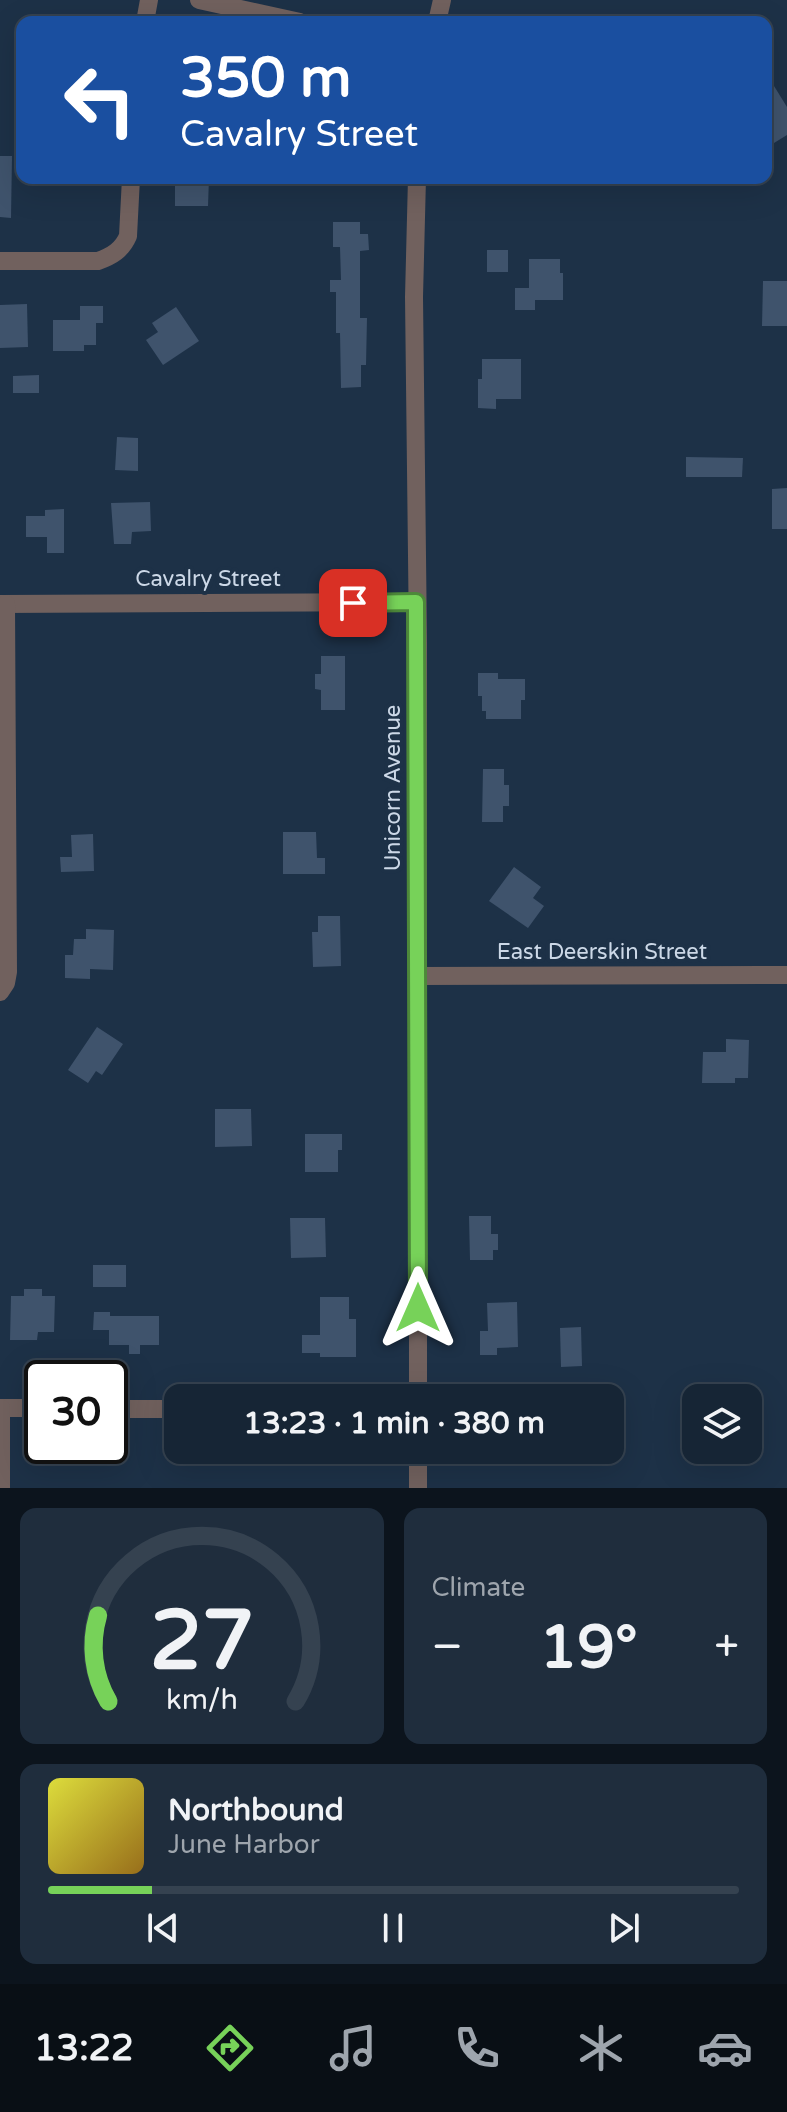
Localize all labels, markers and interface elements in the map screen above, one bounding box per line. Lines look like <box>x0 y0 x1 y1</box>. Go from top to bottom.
text: 350 m <box>180 45 351 112</box>
icon: left <box>48 48 152 152</box>
text: Cavalry Street <box>180 113 418 156</box>
street label: Cavalry Street <box>135 566 281 592</box>
pin <box>319 569 387 637</box>
icon: arrive <box>331 581 375 625</box>
street label: Unicorn Avenue <box>380 705 406 871</box>
street label: East Deerskin Street <box>497 939 707 965</box>
position arrow <box>376 1266 460 1350</box>
speed limit sign: 30 <box>24 1360 128 1464</box>
map controls <box>682 1384 762 1464</box>
button: layers <box>682 1384 762 1464</box>
text: 13:23 · 1 min · 380 m <box>243 1405 545 1442</box>
text: Climate <box>432 1572 525 1603</box>
text: 27 <box>150 1592 254 1692</box>
text: 19° <box>540 1612 638 1684</box>
text: − <box>432 1621 463 1674</box>
text: + <box>714 1621 739 1674</box>
text: km/h <box>166 1683 238 1717</box>
text: Northbound <box>168 1792 344 1829</box>
text: June Harbor <box>168 1829 320 1860</box>
icon: previous <box>141 1906 185 1950</box>
icon: pause <box>371 1906 415 1950</box>
icon: next <box>602 1906 646 1950</box>
icon: directions <box>202 2020 258 2076</box>
icon: music <box>325 2020 381 2076</box>
icon: phone <box>449 2020 505 2076</box>
icon: climate <box>573 2020 629 2076</box>
icon: car <box>697 2020 753 2076</box>
text: 13:22 <box>34 2027 134 2070</box>

